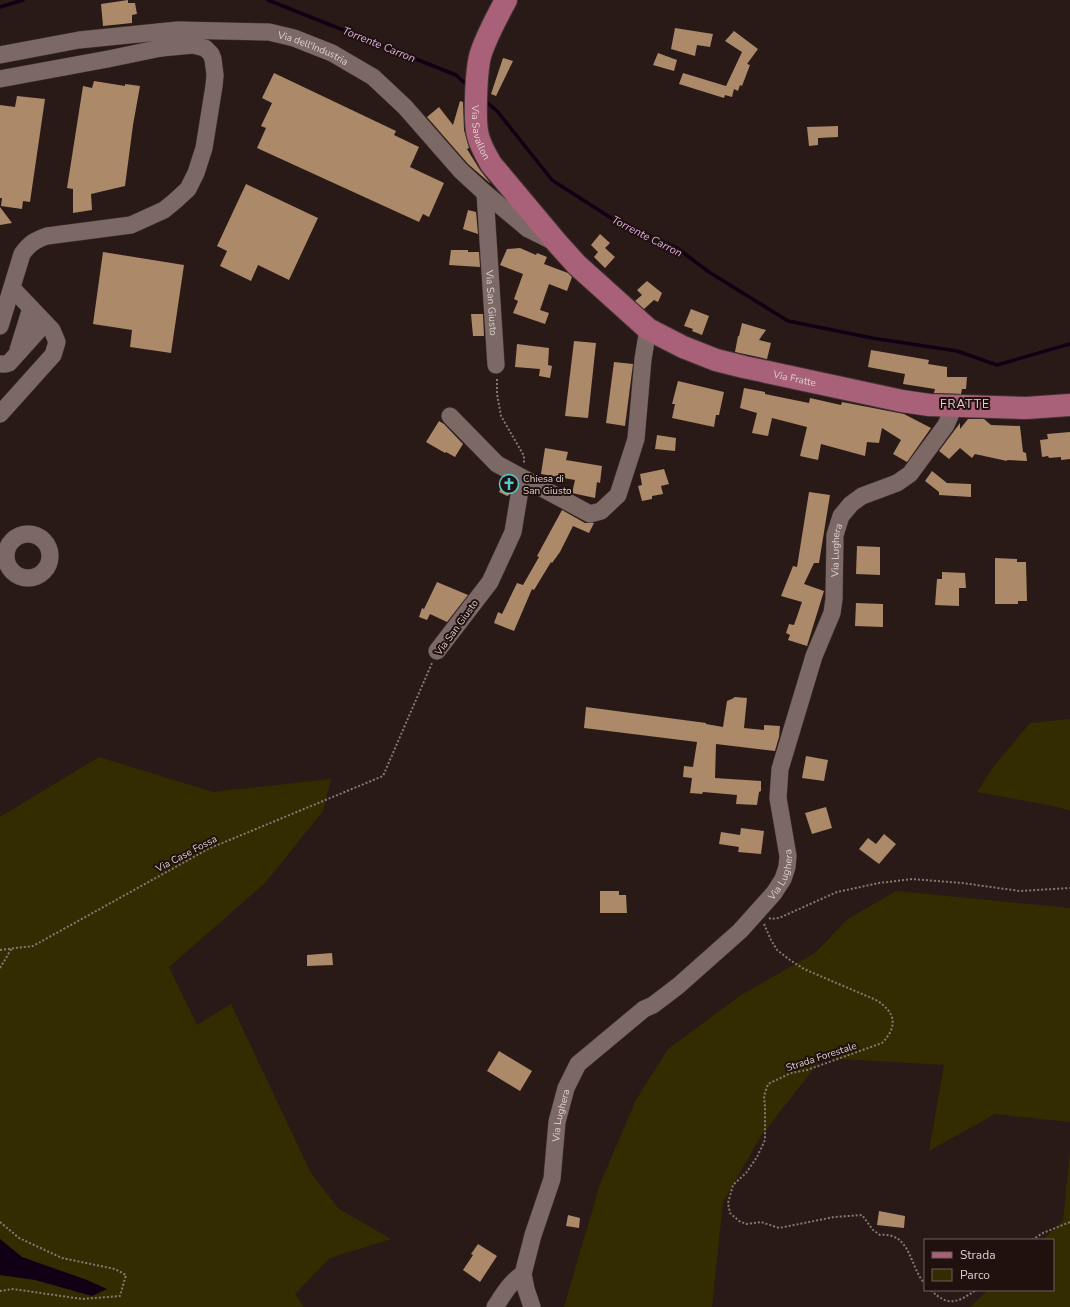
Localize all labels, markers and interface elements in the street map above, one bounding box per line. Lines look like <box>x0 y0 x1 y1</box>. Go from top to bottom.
water label: Torrente Carron <box>340 23 418 66</box>
street label: Via dell'Industria <box>275 28 351 69</box>
street label: Via Savallon <box>468 104 493 163</box>
water label: Torrente Carron <box>609 212 685 261</box>
street label: Via San Giusto <box>482 269 500 337</box>
street label: Via Fratte <box>771 367 817 390</box>
district label: FRATTE <box>940 396 990 412</box>
place label: Chiesa di San Giusto <box>523 472 572 498</box>
church icon: Chiesa di San Giusto <box>498 473 520 495</box>
street label: Via Lughera <box>828 522 846 578</box>
street label: Via San Giusto <box>431 597 482 659</box>
street label: Via Case Fossa <box>153 832 220 876</box>
street label: Via Lughera <box>764 848 796 904</box>
street label: Strada Forestale <box>784 1039 858 1075</box>
street label: Via Lughera <box>549 1088 573 1143</box>
legend <box>924 1239 1054 1291</box>
text: Strada <box>960 1247 996 1263</box>
text: Parco <box>960 1267 990 1283</box>

